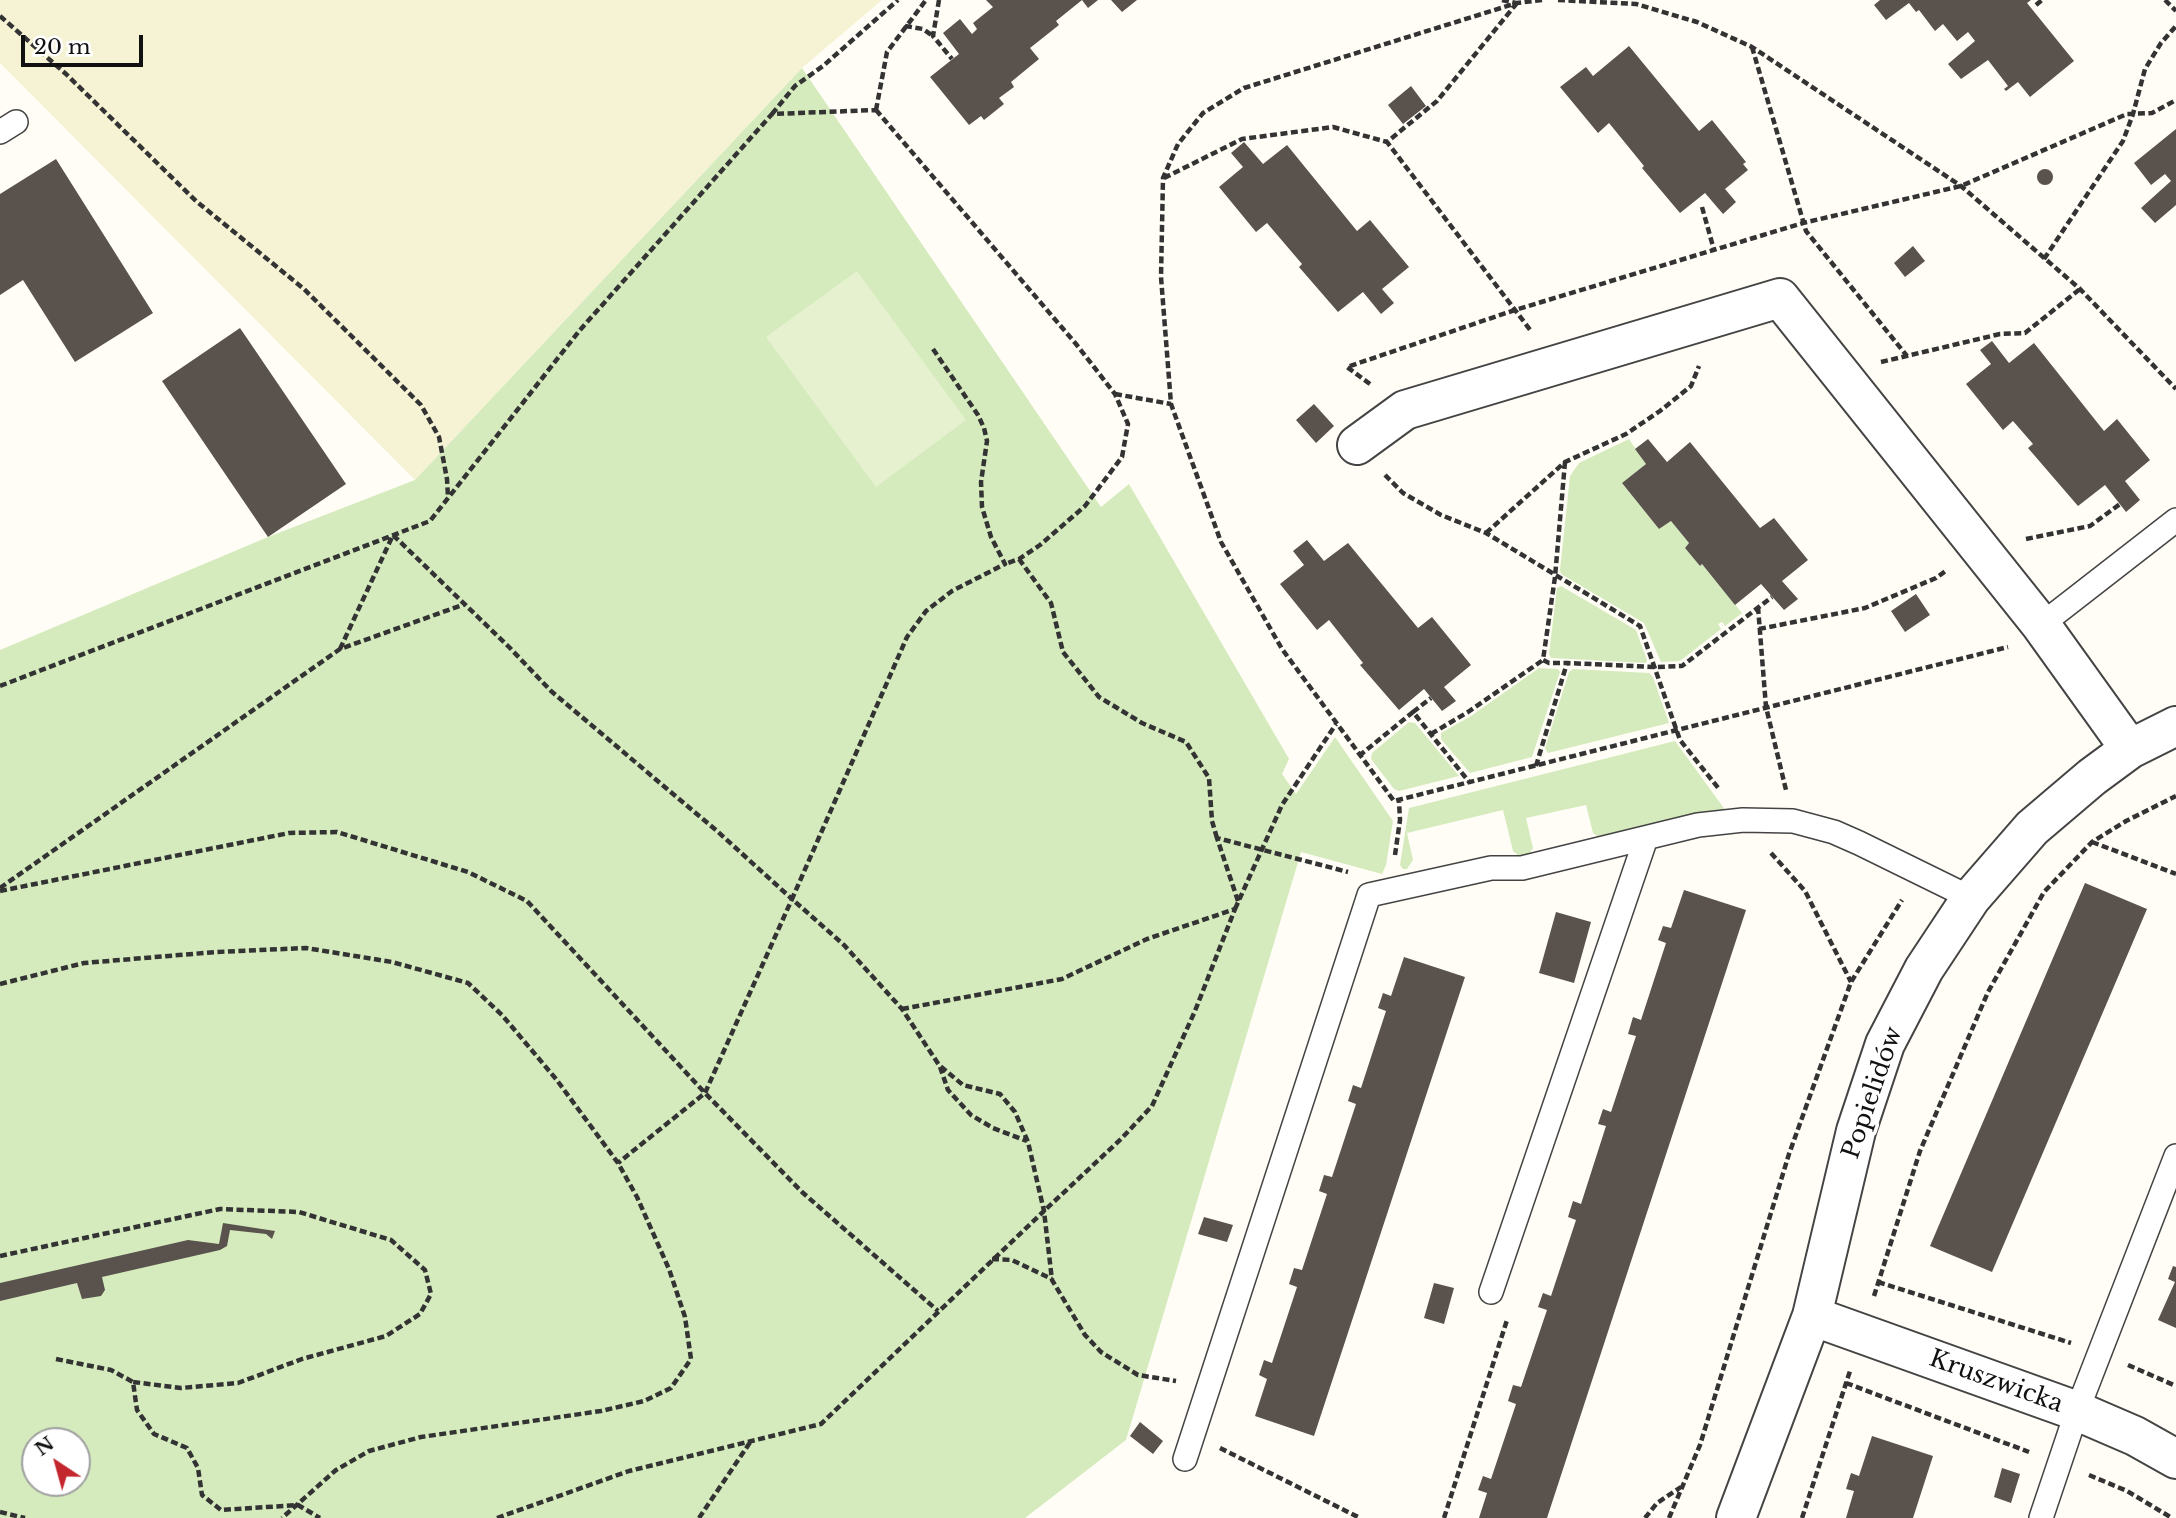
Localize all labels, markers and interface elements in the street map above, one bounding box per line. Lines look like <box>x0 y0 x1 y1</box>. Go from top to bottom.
scale bar <box>24 21 147 65</box>
text: 20 m <box>34 34 91 60</box>
street label: Popielidów <box>1837 1023 1909 1163</box>
street label: Kruszwicka <box>1925 1345 2067 1419</box>
north arrow <box>21 1427 91 1497</box>
text: N <box>31 1432 59 1461</box>

